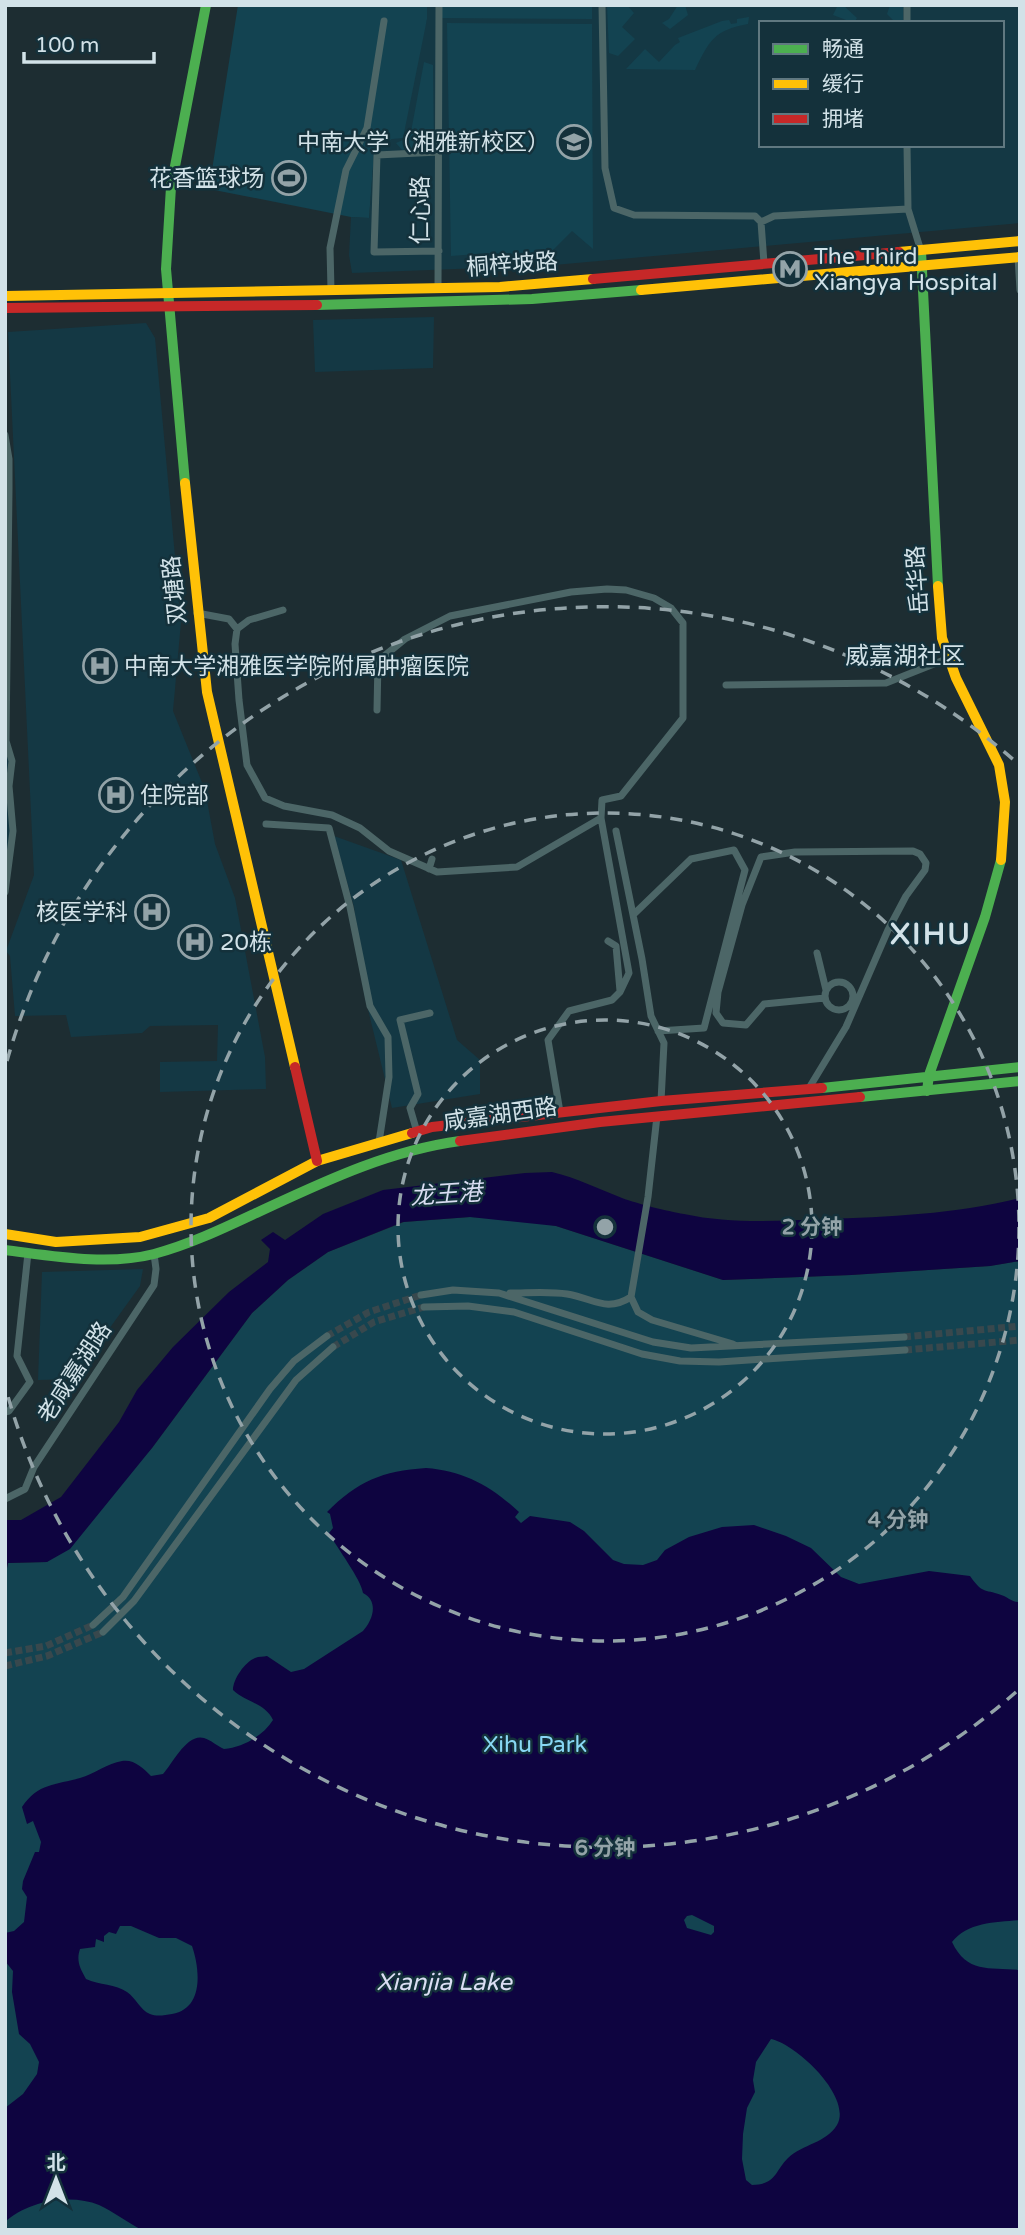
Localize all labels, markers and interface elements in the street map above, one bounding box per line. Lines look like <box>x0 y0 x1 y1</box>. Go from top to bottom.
scale bar <box>24 21 154 65</box>
legend <box>759 21 1004 147</box>
text: 100 m <box>35 33 99 58</box>
text: 畅通 <box>822 37 864 62</box>
text: 缓行 <box>822 72 864 97</box>
text: 拥堵 <box>822 107 864 132</box>
school or university icon: 中南大学（湘雅新校区） <box>555 123 593 161</box>
place label: 中南大学（湘雅新校区） <box>297 129 550 157</box>
sports icon: 花香篮球场 <box>270 159 308 197</box>
place label: 花香篮球场 <box>149 165 264 193</box>
street label: 仁心路 <box>407 176 435 245</box>
place label: The Third Xiangya Hospital <box>814 243 997 297</box>
street label: 桐梓坡路 <box>465 248 559 282</box>
metro station icon: The Third Xiangya Hospital <box>771 250 809 288</box>
street label: 岳华路 <box>902 545 934 615</box>
street label: 双塘路 <box>157 554 193 626</box>
district label: 威嘉湖社区 <box>845 642 965 671</box>
hospital icon: 中南大学湘雅医学院附属肿瘤医院 <box>81 647 119 685</box>
place label: 中南大学湘雅医学院附属肿瘤医院 <box>124 653 469 681</box>
hospital icon: 住院部 <box>97 776 135 814</box>
place label: 住院部 <box>140 782 209 810</box>
hospital icon: 核医学科 <box>133 893 171 931</box>
place label: 核医学科 <box>36 899 128 927</box>
district label: XIHU <box>890 916 972 953</box>
hospital icon: 20栋 <box>176 923 214 961</box>
place label: 20栋 <box>220 929 272 957</box>
street label: 咸嘉湖西路 <box>441 1093 559 1137</box>
water label: 龙王港 <box>409 1177 486 1211</box>
centre of rings <box>593 1215 617 1239</box>
text: 2 分钟 <box>782 1215 842 1240</box>
street label: 老咸嘉湖路 <box>32 1317 118 1428</box>
text: 4 分钟 <box>868 1508 928 1533</box>
park label: Xihu Park <box>483 1731 587 1759</box>
text: 6 分钟 <box>575 1836 635 1861</box>
water label: Xianjia Lake <box>376 1968 513 1997</box>
north arrow <box>21 2144 91 2214</box>
text: 北 <box>46 2152 66 2174</box>

